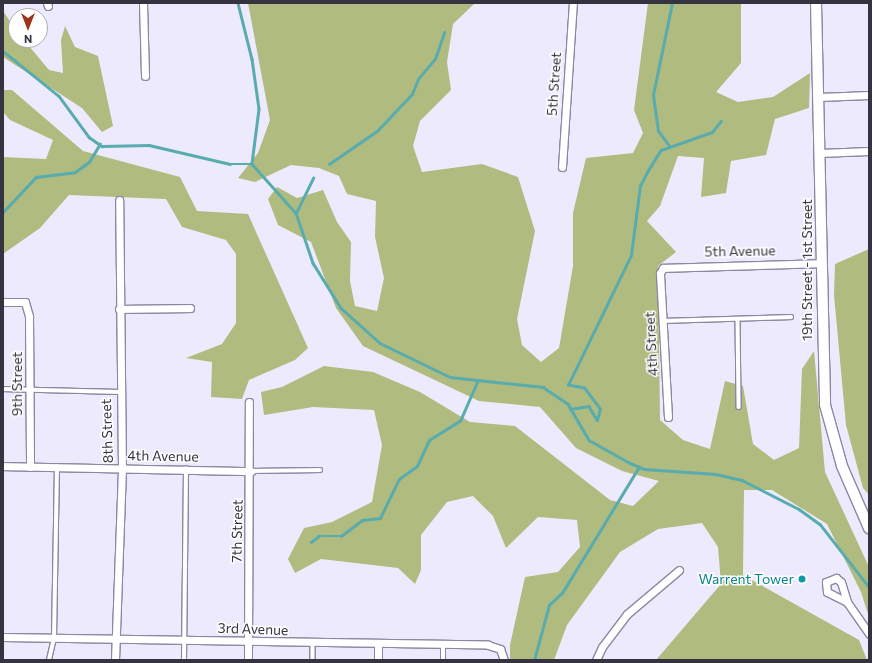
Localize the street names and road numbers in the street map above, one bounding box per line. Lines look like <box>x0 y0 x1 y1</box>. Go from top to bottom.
street label: 5th Street <box>543 51 565 117</box>
street label: 19th Street - 1st Street <box>799 199 815 341</box>
street label: 5th Avenue <box>704 242 776 260</box>
street label: 4th Street <box>641 311 661 377</box>
street label: 9th Street <box>9 352 25 416</box>
street label: 8th Street <box>97 398 117 464</box>
street label: 4th Avenue <box>127 447 199 465</box>
street label: 7th Street <box>228 499 246 563</box>
street label: 3rd Avenue <box>217 619 289 639</box>

